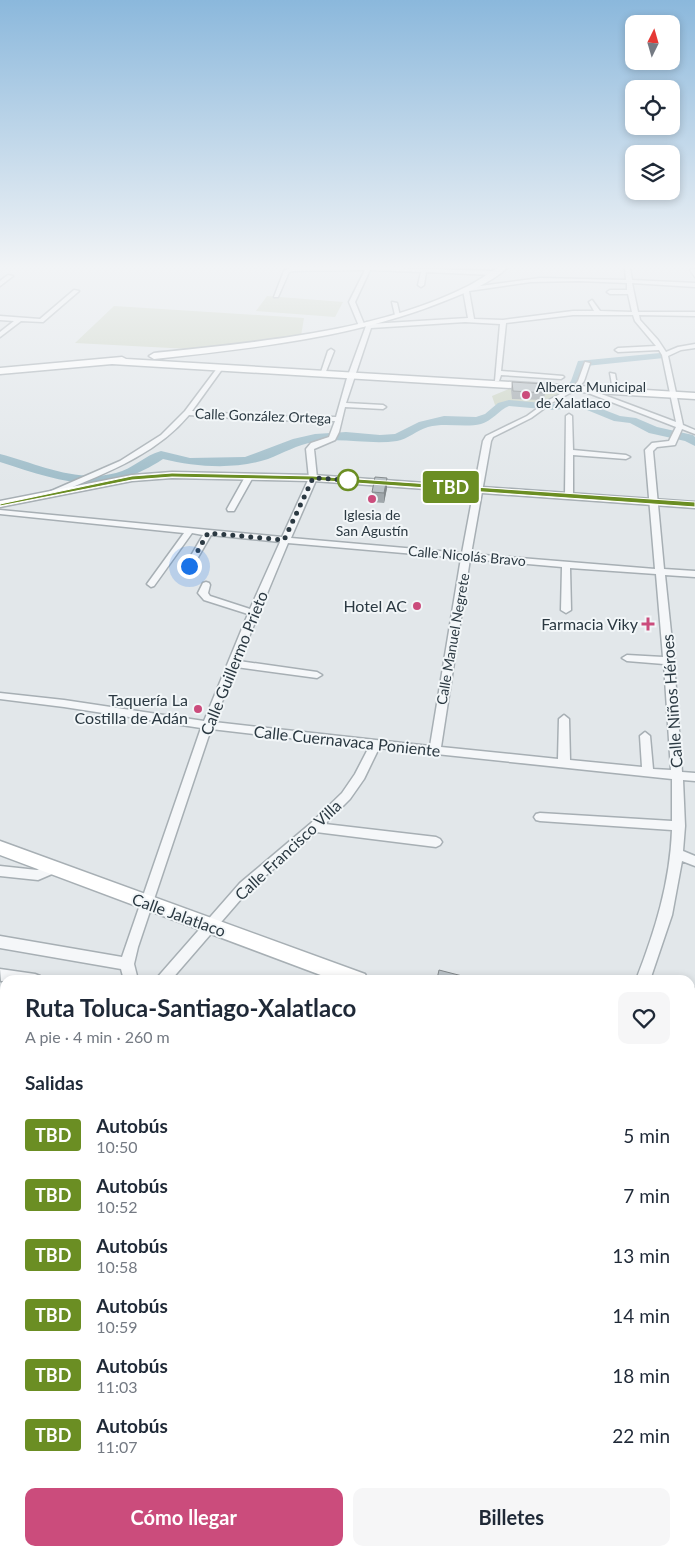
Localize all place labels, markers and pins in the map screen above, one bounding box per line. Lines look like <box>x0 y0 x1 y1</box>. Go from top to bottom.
place label: Alberca Municipal de Xalatlaco <box>536 378 646 411</box>
marker: Alberca Municipal de Xalatlaco <box>520 389 532 401</box>
unlabelled marker <box>337 469 359 491</box>
marker: Iglesia de San Agustín <box>366 493 378 505</box>
place label: Iglesia de San Agustín <box>336 506 408 539</box>
place label: Hotel AC <box>343 596 407 615</box>
marker: Hotel AC <box>411 600 423 612</box>
place label: Farmacia Viky <box>541 614 639 633</box>
marker: Farmacia Viky <box>642 618 654 630</box>
place label: Taquería La Costilla de Adán <box>75 690 188 727</box>
marker: Taquería La Costilla de Adán <box>192 703 204 715</box>

